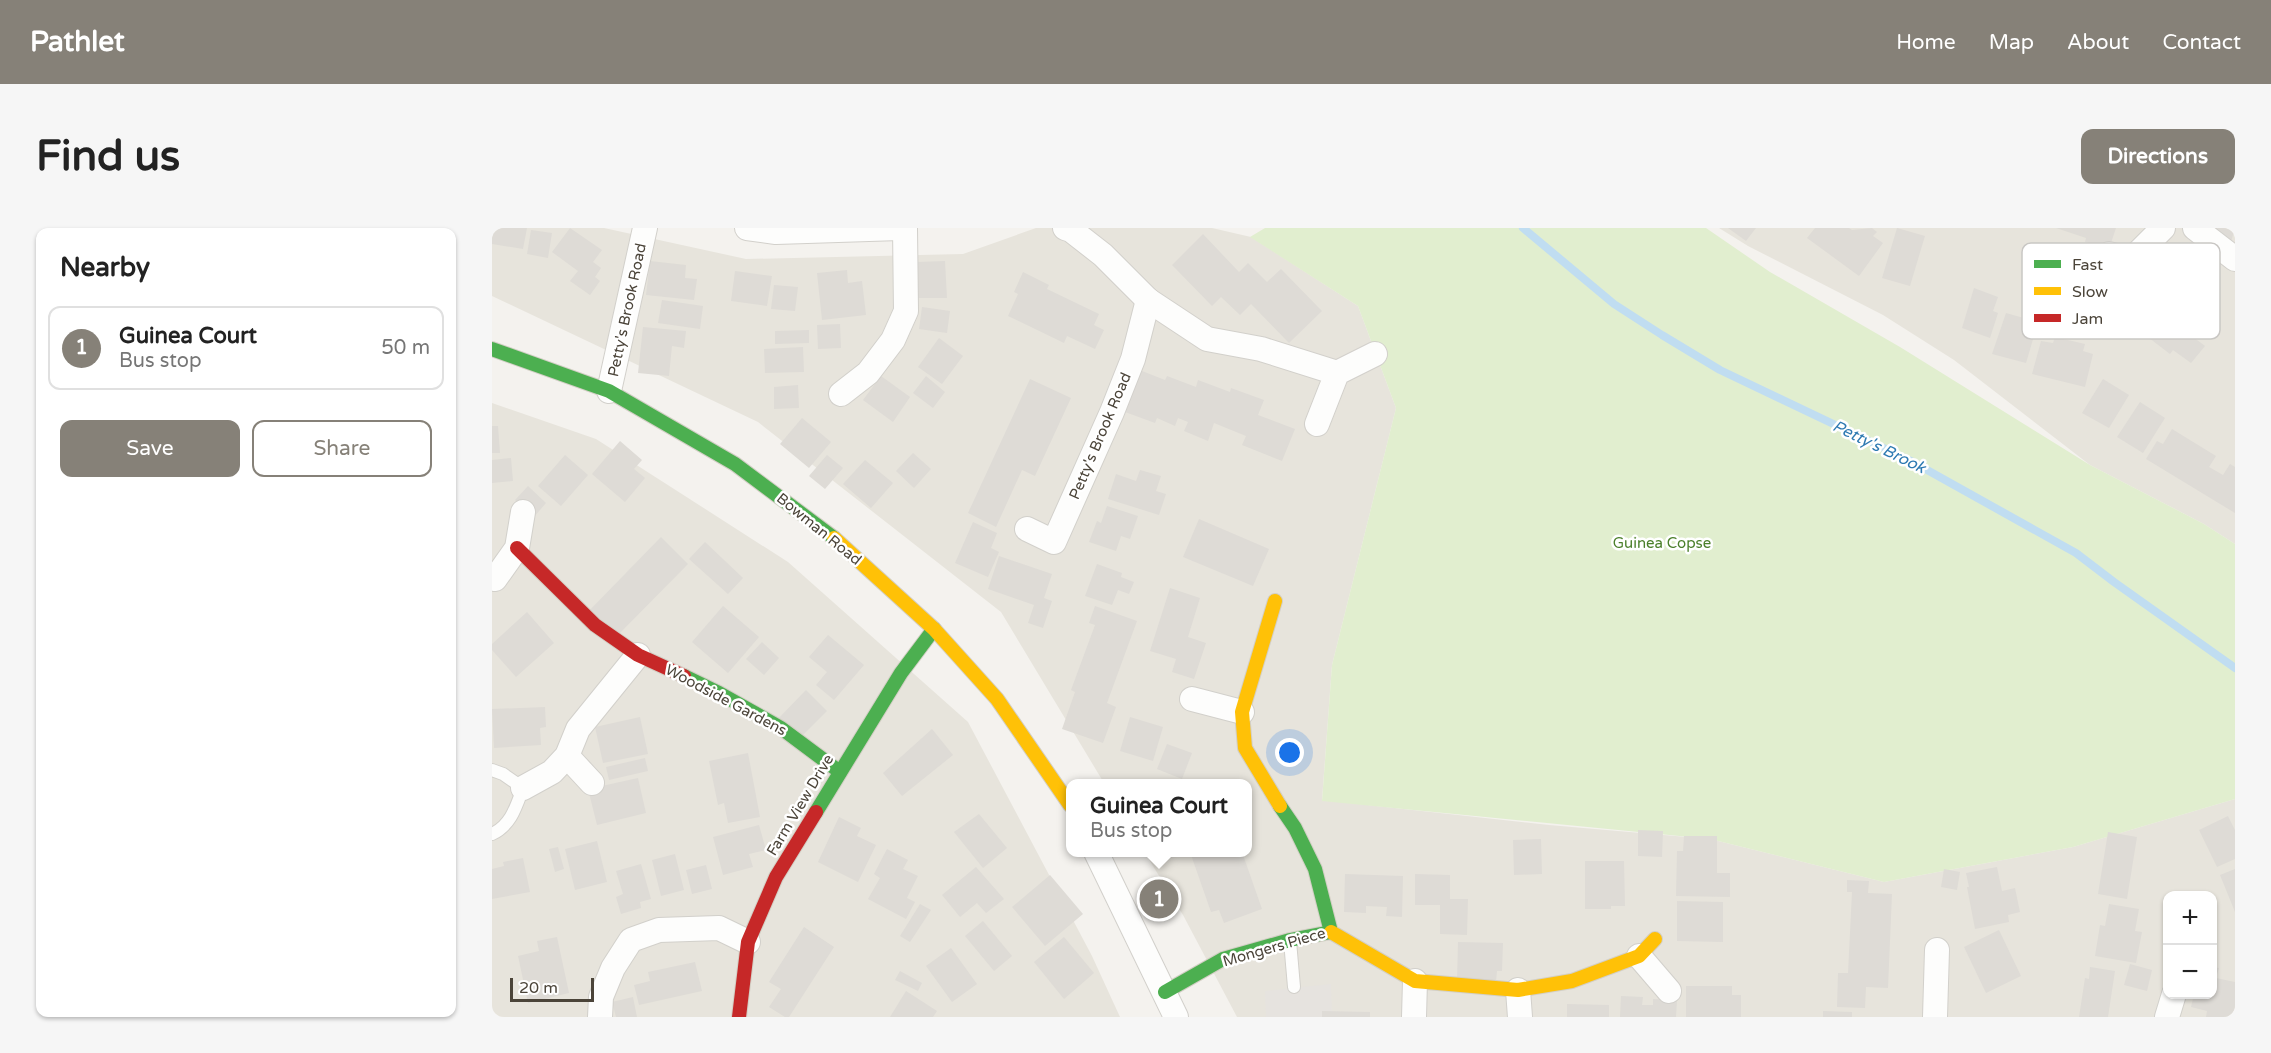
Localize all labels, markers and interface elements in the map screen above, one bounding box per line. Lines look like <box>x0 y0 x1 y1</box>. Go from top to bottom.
text: Pathlet <box>30 25 125 59</box>
text: Home <box>1896 30 1956 55</box>
text: Map <box>1989 30 2034 55</box>
text: About <box>2067 30 2129 55</box>
text: Contact <box>2162 30 2241 55</box>
button: Directions <box>2081 129 2235 184</box>
text: Find us <box>36 131 180 182</box>
street label: Petty's Brook Road <box>604 242 650 378</box>
legend <box>2022 243 2220 339</box>
text: Nearby <box>60 252 150 283</box>
text: Fast <box>2072 255 2103 275</box>
text: Slow <box>2072 282 2108 302</box>
text: Jam <box>2072 309 2103 329</box>
text: Guinea Court <box>119 323 257 349</box>
text: 1 <box>75 336 88 360</box>
text: 50 m <box>381 336 430 360</box>
text: Bus stop <box>119 349 202 373</box>
street label: Petty's Brook Road <box>1065 370 1135 502</box>
water label: Petty's Brook <box>1829 416 1930 479</box>
button: Save <box>60 420 240 477</box>
button: Share <box>252 420 432 477</box>
street label: Bowman Road <box>773 489 865 569</box>
park label: Guinea Copse <box>1613 534 1711 552</box>
street label: Woodside Gardens <box>662 660 790 740</box>
your location <box>1275 738 1304 767</box>
street label: Farm View Drive <box>763 751 837 859</box>
popup <box>1066 779 1252 857</box>
text: Guinea Court <box>1090 793 1228 819</box>
text: Bus stop <box>1090 819 1172 843</box>
pin: 1 <box>1140 876 1178 922</box>
map controls <box>2163 891 2217 999</box>
button: + <box>2163 891 2217 945</box>
street label: Mongers Piece <box>1221 924 1327 970</box>
button: − <box>2163 945 2217 999</box>
scale bar <box>510 975 594 1002</box>
text: 20 m <box>519 978 558 998</box>

